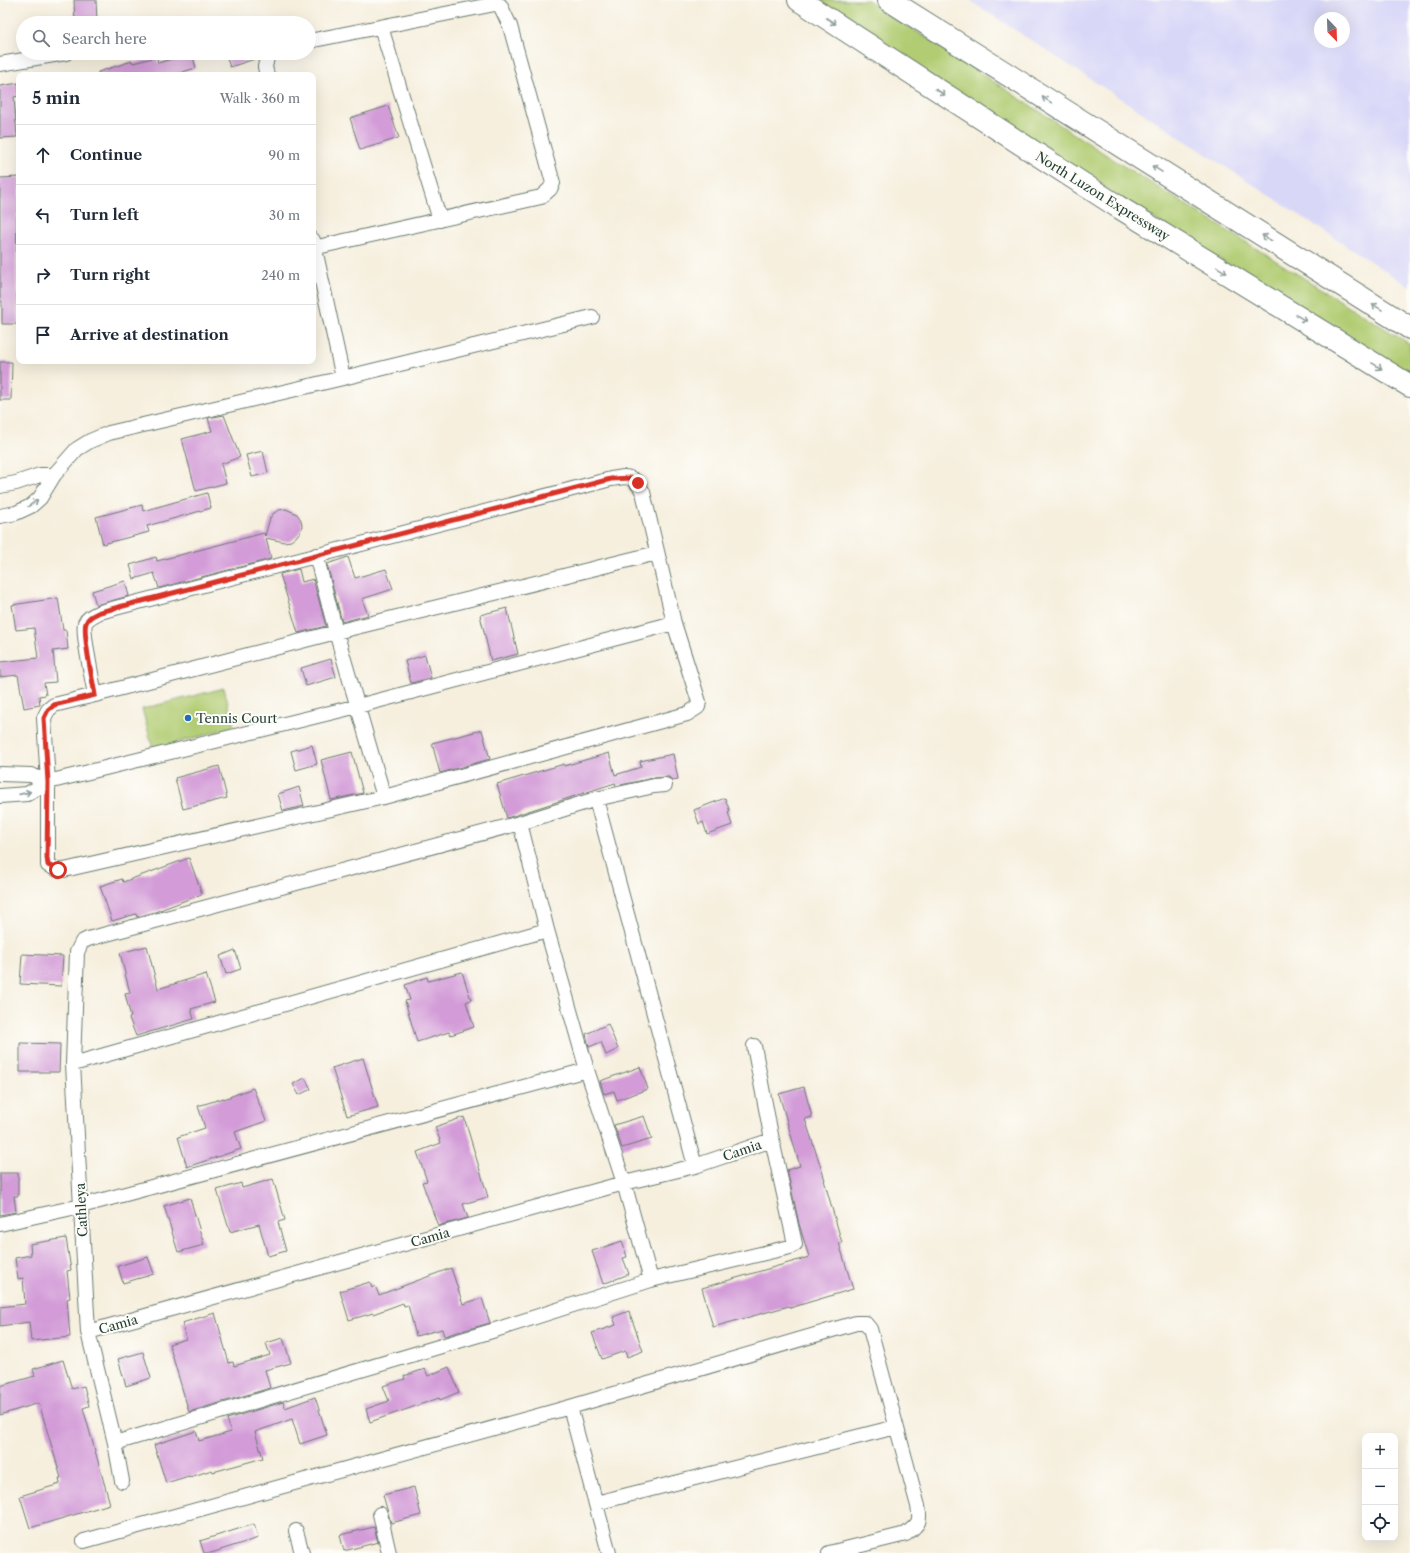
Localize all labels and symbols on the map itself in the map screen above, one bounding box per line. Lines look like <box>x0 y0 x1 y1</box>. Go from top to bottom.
north arrow <box>1314 12 1350 48</box>
one-way arrow <box>825 18 837 26</box>
one-way arrow <box>934 88 945 96</box>
one-way arrow <box>1042 96 1053 104</box>
street label: North Luzon Expressway <box>1033 148 1174 244</box>
one-way arrow <box>1152 165 1163 173</box>
one-way arrow <box>1261 234 1273 242</box>
one-way arrow <box>1216 266 1228 274</box>
one-way arrow <box>1371 303 1383 311</box>
one-way arrow <box>1295 315 1307 323</box>
one-way arrow <box>1371 362 1383 370</box>
route end <box>629 474 647 492</box>
one-way arrow <box>27 499 38 508</box>
place label: Tennis Court <box>196 710 278 726</box>
marker: Tennis Court <box>183 713 193 723</box>
one-way arrow <box>18 789 31 797</box>
route start <box>49 861 67 879</box>
street label: Camia <box>721 1136 764 1164</box>
street label: Cathleya <box>72 1182 90 1238</box>
street label: Camia <box>409 1224 451 1250</box>
street label: Camia <box>97 1311 139 1337</box>

